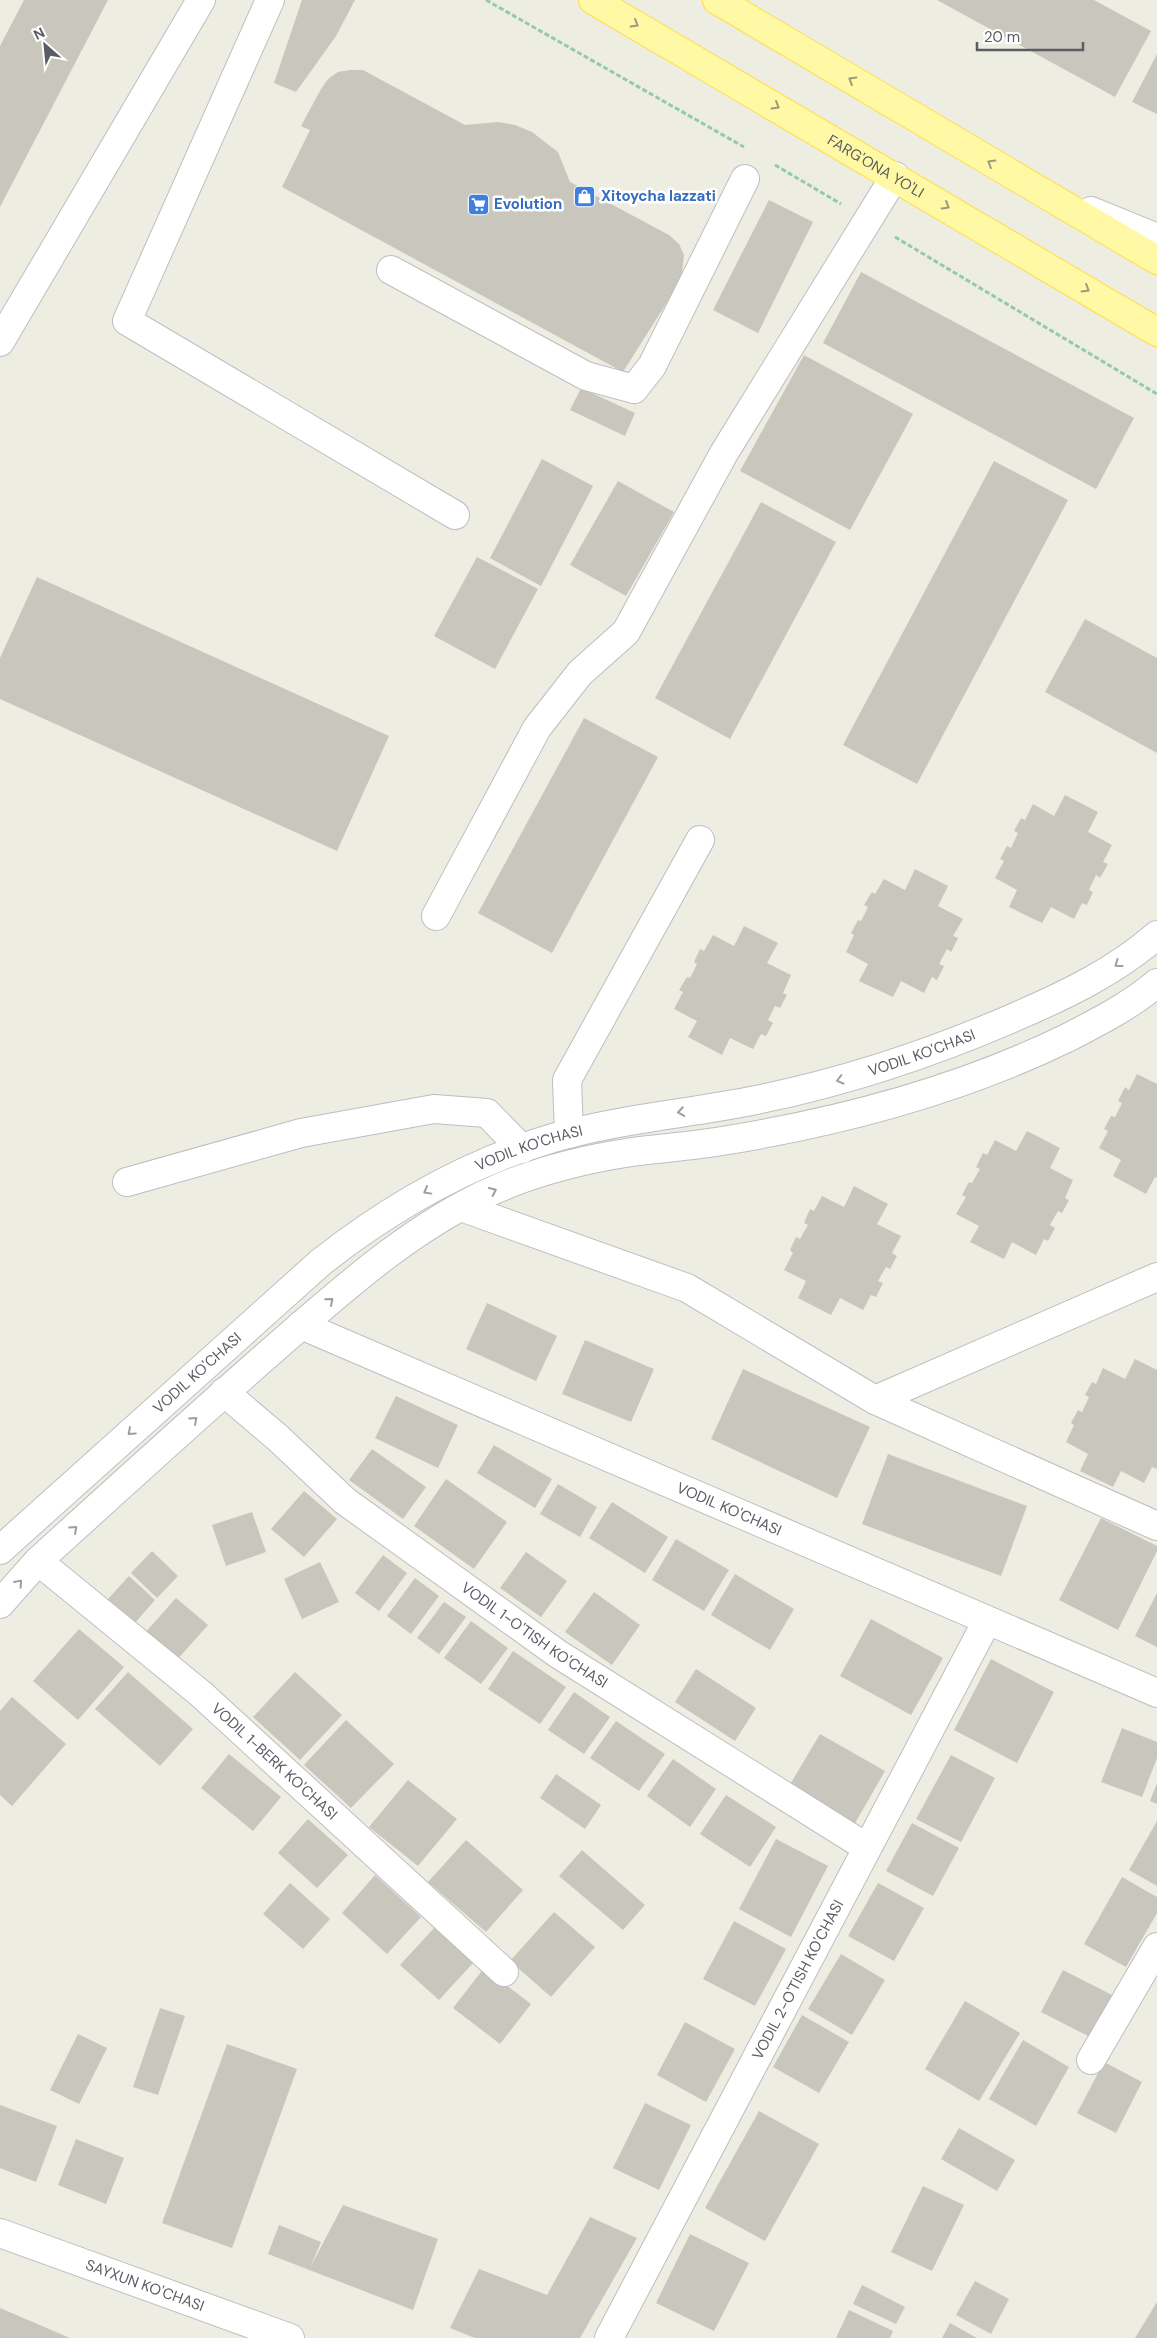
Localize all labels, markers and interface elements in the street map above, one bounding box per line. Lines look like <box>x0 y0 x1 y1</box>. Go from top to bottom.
one-way arrow <box>630 18 639 28</box>
north arrow <box>20 20 70 70</box>
scale bar <box>977 20 1083 52</box>
text: N <box>30 23 48 44</box>
text: 20 m <box>984 27 1020 47</box>
one-way arrow <box>848 76 857 86</box>
one-way arrow <box>770 99 779 109</box>
street label: FARG'ONA YO'LI <box>824 130 928 203</box>
one-way arrow <box>988 159 997 169</box>
shop icon: Xitoycha lazzati <box>573 184 597 208</box>
place label: Xitoycha lazzati <box>601 186 716 206</box>
supermarket icon: Evolution <box>466 192 490 216</box>
place label: Evolution <box>494 194 562 214</box>
one-way arrow <box>940 200 949 210</box>
one-way arrow <box>1080 283 1089 293</box>
one-way arrow <box>1114 958 1124 967</box>
street label: VODIL KO'CHASI <box>866 1025 978 1081</box>
one-way arrow <box>836 1074 844 1084</box>
one-way arrow <box>676 1106 685 1116</box>
street label: VODIL KO'CHASI <box>472 1121 585 1176</box>
one-way arrow <box>423 1185 432 1195</box>
one-way arrow <box>488 1187 497 1197</box>
one-way arrow <box>324 1298 333 1307</box>
street label: VODIL KO'CHASI <box>149 1328 246 1418</box>
one-way arrow <box>189 1416 198 1425</box>
one-way arrow <box>127 1426 136 1435</box>
street label: VODIL KO'CHASI <box>674 1478 785 1540</box>
one-way arrow <box>68 1525 77 1534</box>
street label: VODIL 1-O'TISH KO'CHASI <box>457 1578 611 1693</box>
one-way arrow <box>13 1579 22 1588</box>
street label: VODIL 1-BERK KO'CHASI <box>207 1698 342 1824</box>
street label: VODIL 2-O'TISH KO'CHASI <box>748 1896 848 2063</box>
street label: SAYXUN KO'CHASI <box>83 2255 207 2316</box>

